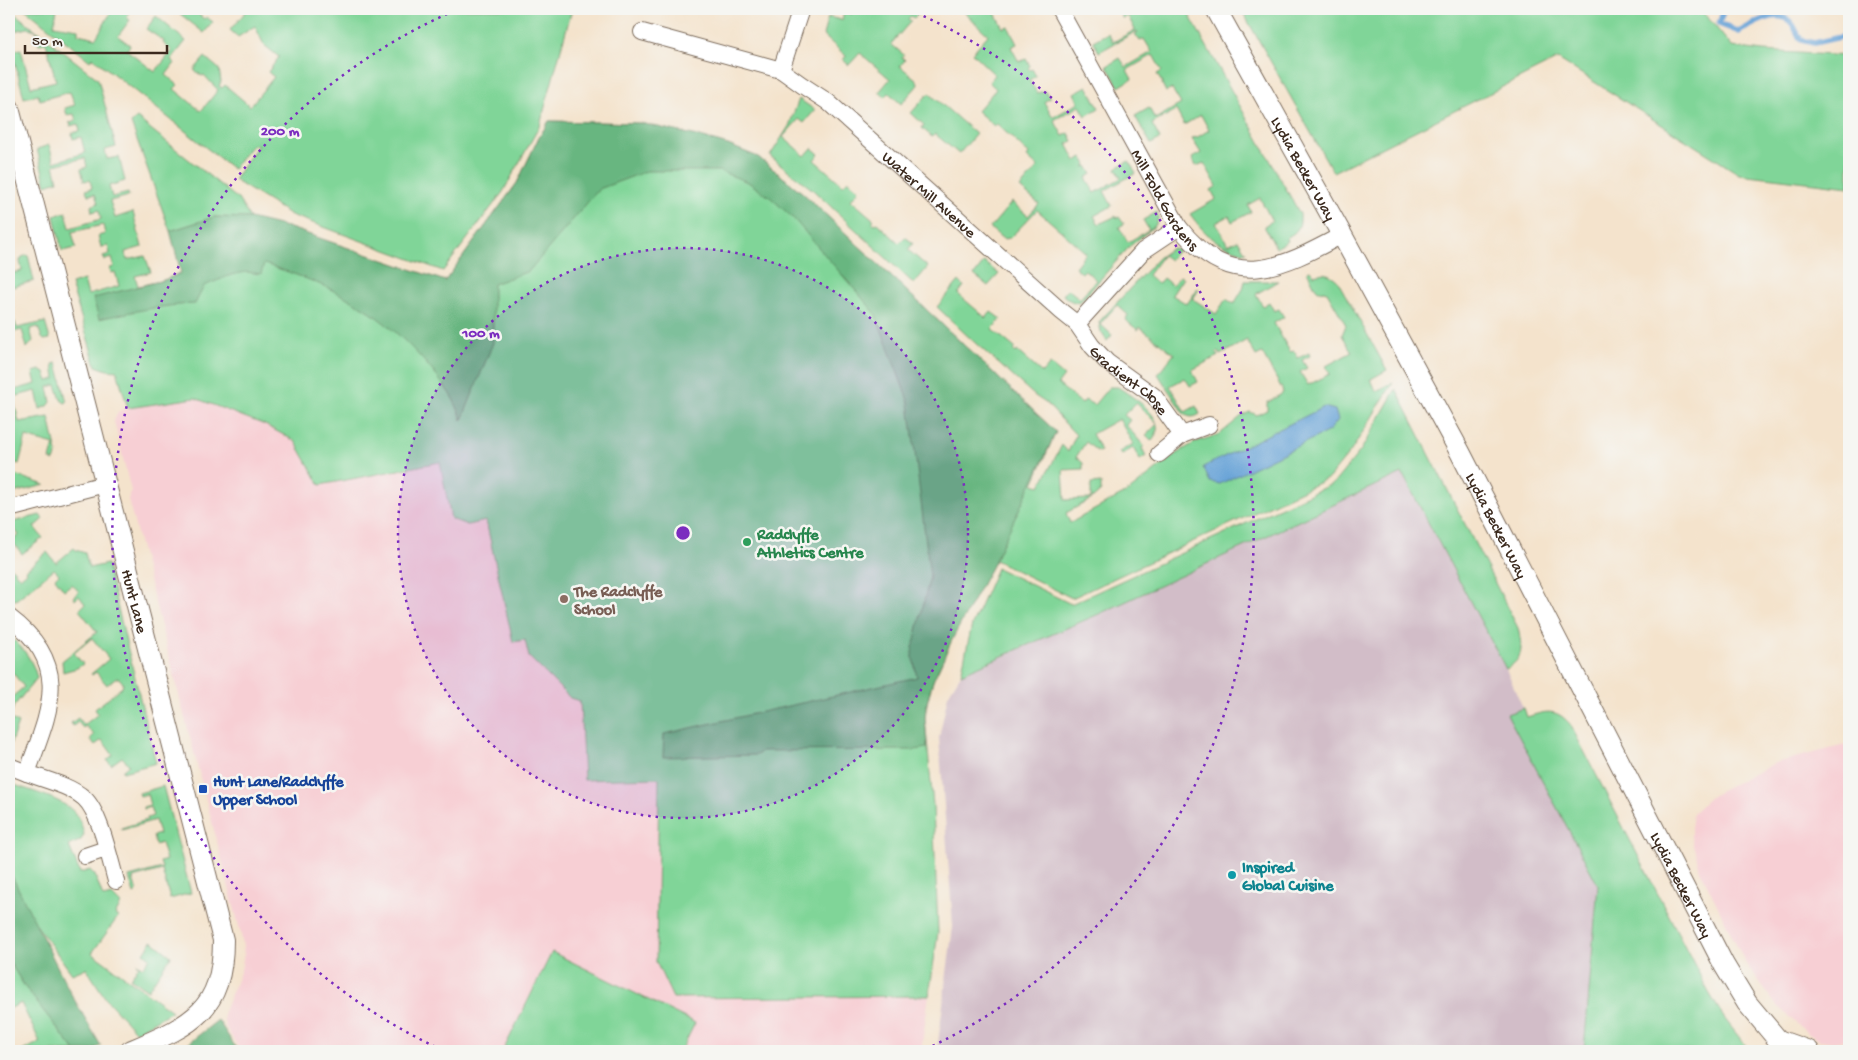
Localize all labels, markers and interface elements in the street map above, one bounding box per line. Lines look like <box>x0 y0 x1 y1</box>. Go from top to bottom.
scale bar <box>25 22 168 54</box>
text: 50 m <box>32 33 63 51</box>
street label: Lydia Becker Way <box>1265 114 1338 225</box>
text: 200 m <box>261 123 300 141</box>
street label: Mill Fold Gardens <box>1125 147 1202 257</box>
street label: Water Mill Avenue <box>877 149 979 244</box>
text: 100 m <box>461 325 500 343</box>
street label: Gradient Close <box>1084 343 1171 420</box>
street label: Lydia Becker Way <box>1459 471 1530 583</box>
centre of rings <box>674 524 692 542</box>
place label: Radclyffe Athletics Centre <box>756 526 864 564</box>
marker: Radclyffe Athletics Centre <box>741 536 753 548</box>
street label: Hunt Lane <box>115 568 150 636</box>
place label: The Radclyffe School <box>572 583 663 621</box>
marker: The Radclyffe School <box>558 593 570 605</box>
place label: Hunt Lane/Radclyffe Upper School <box>213 773 344 811</box>
marker: Hunt Lane/Radclyffe Upper School <box>197 783 209 795</box>
street label: Lydia Becker Way <box>1644 830 1715 942</box>
place label: Inspired Global Cuisine <box>1242 860 1334 897</box>
marker: Inspired Global Cuisine <box>1226 869 1238 881</box>

